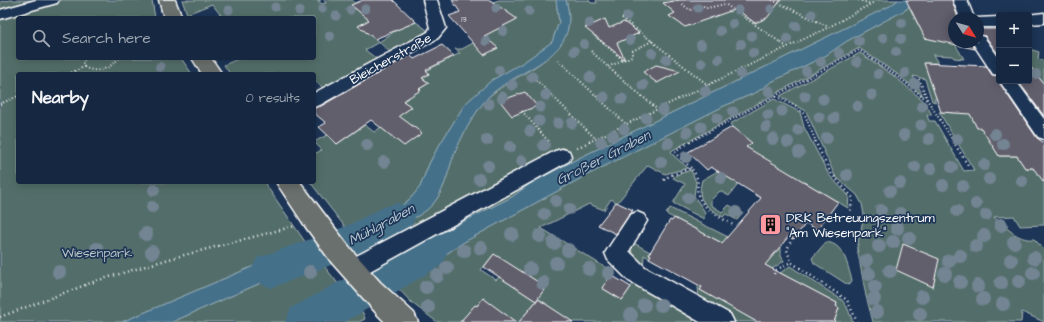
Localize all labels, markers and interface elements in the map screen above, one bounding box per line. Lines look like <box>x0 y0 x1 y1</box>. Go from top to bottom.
north arrow <box>948 12 984 48</box>
map controls <box>996 12 1032 84</box>
button: + <box>996 12 1032 48</box>
house number: 13 <box>461 13 467 26</box>
search box <box>16 16 316 60</box>
icon: search <box>30 27 52 49</box>
text: Search here <box>62 28 151 49</box>
street label: Bleicherstraße <box>346 29 435 89</box>
button: − <box>996 48 1032 84</box>
text: Nearby <box>32 86 89 110</box>
text: 0 results <box>245 89 300 107</box>
water label: Großer Graben <box>553 125 655 190</box>
water label: Mühlgraben <box>345 199 419 251</box>
place label: DRK Betreuungszentrum "Am Wiesenpark" <box>786 209 935 242</box>
building icon: DRK Betreuungszentrum "Am Wiesenpark" <box>757 211 783 237</box>
park label: Wiesenpark <box>62 244 132 262</box>

